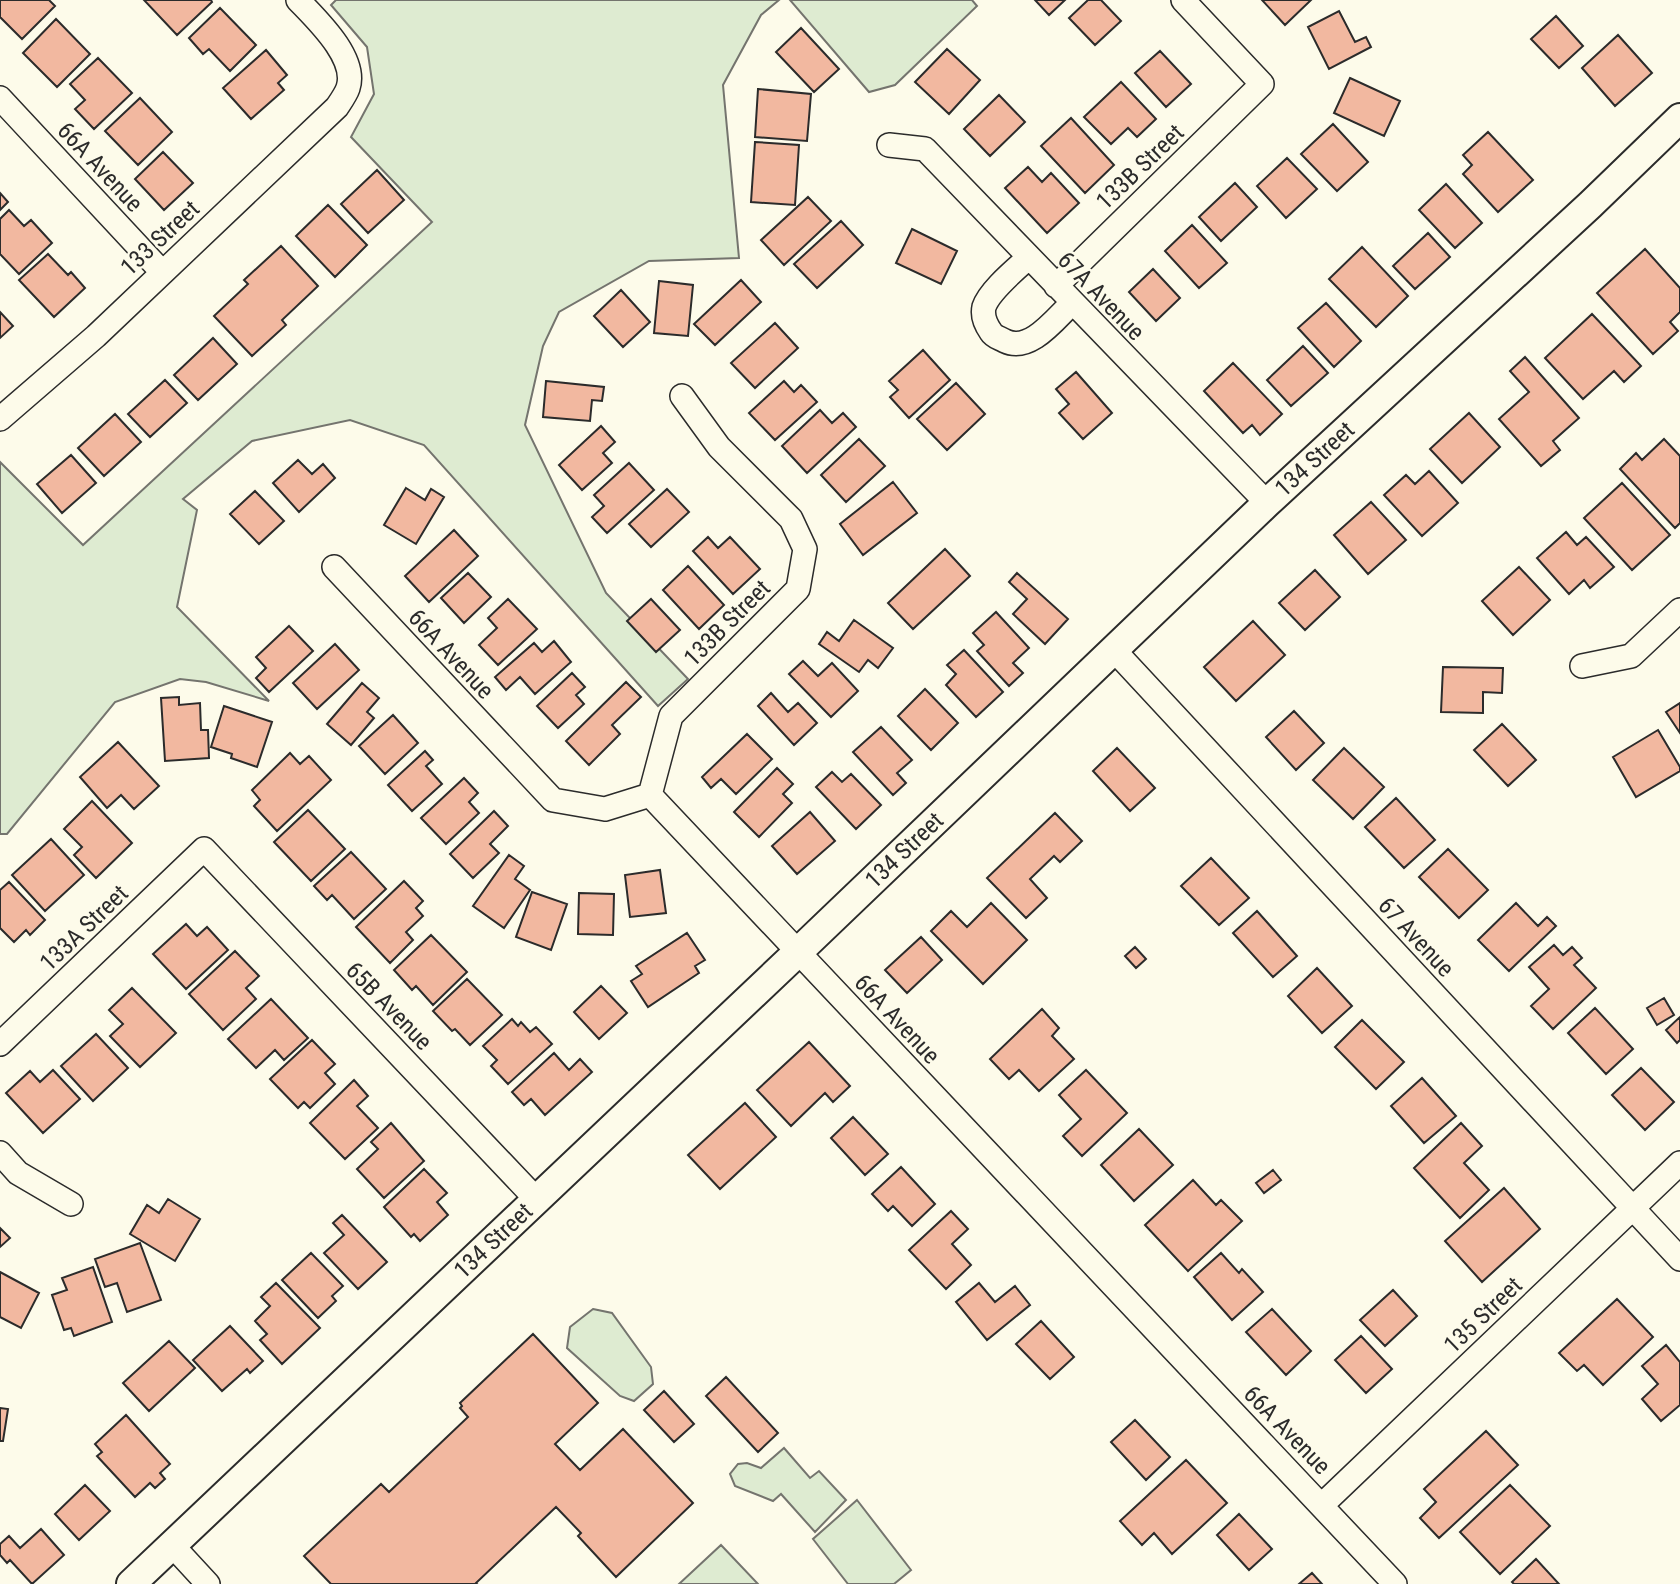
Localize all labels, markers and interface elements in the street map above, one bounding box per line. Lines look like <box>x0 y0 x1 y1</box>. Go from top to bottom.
street label: 66A Avenue <box>52 116 148 218</box>
street label: 133B Street <box>1091 119 1189 215</box>
street label: 133 Street <box>115 195 205 281</box>
street label: 67A Avenue <box>1052 246 1150 346</box>
street label: 134 Street <box>1269 416 1360 502</box>
street label: 133B Street <box>678 574 776 672</box>
street label: 66A Avenue <box>403 603 499 705</box>
street label: 134 Street <box>859 806 949 894</box>
street label: 133A Street <box>34 879 134 977</box>
street label: 67 Avenue <box>1372 892 1460 982</box>
street label: 65B Avenue <box>340 956 438 1056</box>
street label: 66A Avenue <box>849 968 945 1070</box>
street label: 134 Street <box>448 1197 538 1284</box>
street label: 135 Street <box>1438 1271 1528 1359</box>
street label: 66A Avenue <box>1238 1380 1336 1480</box>

